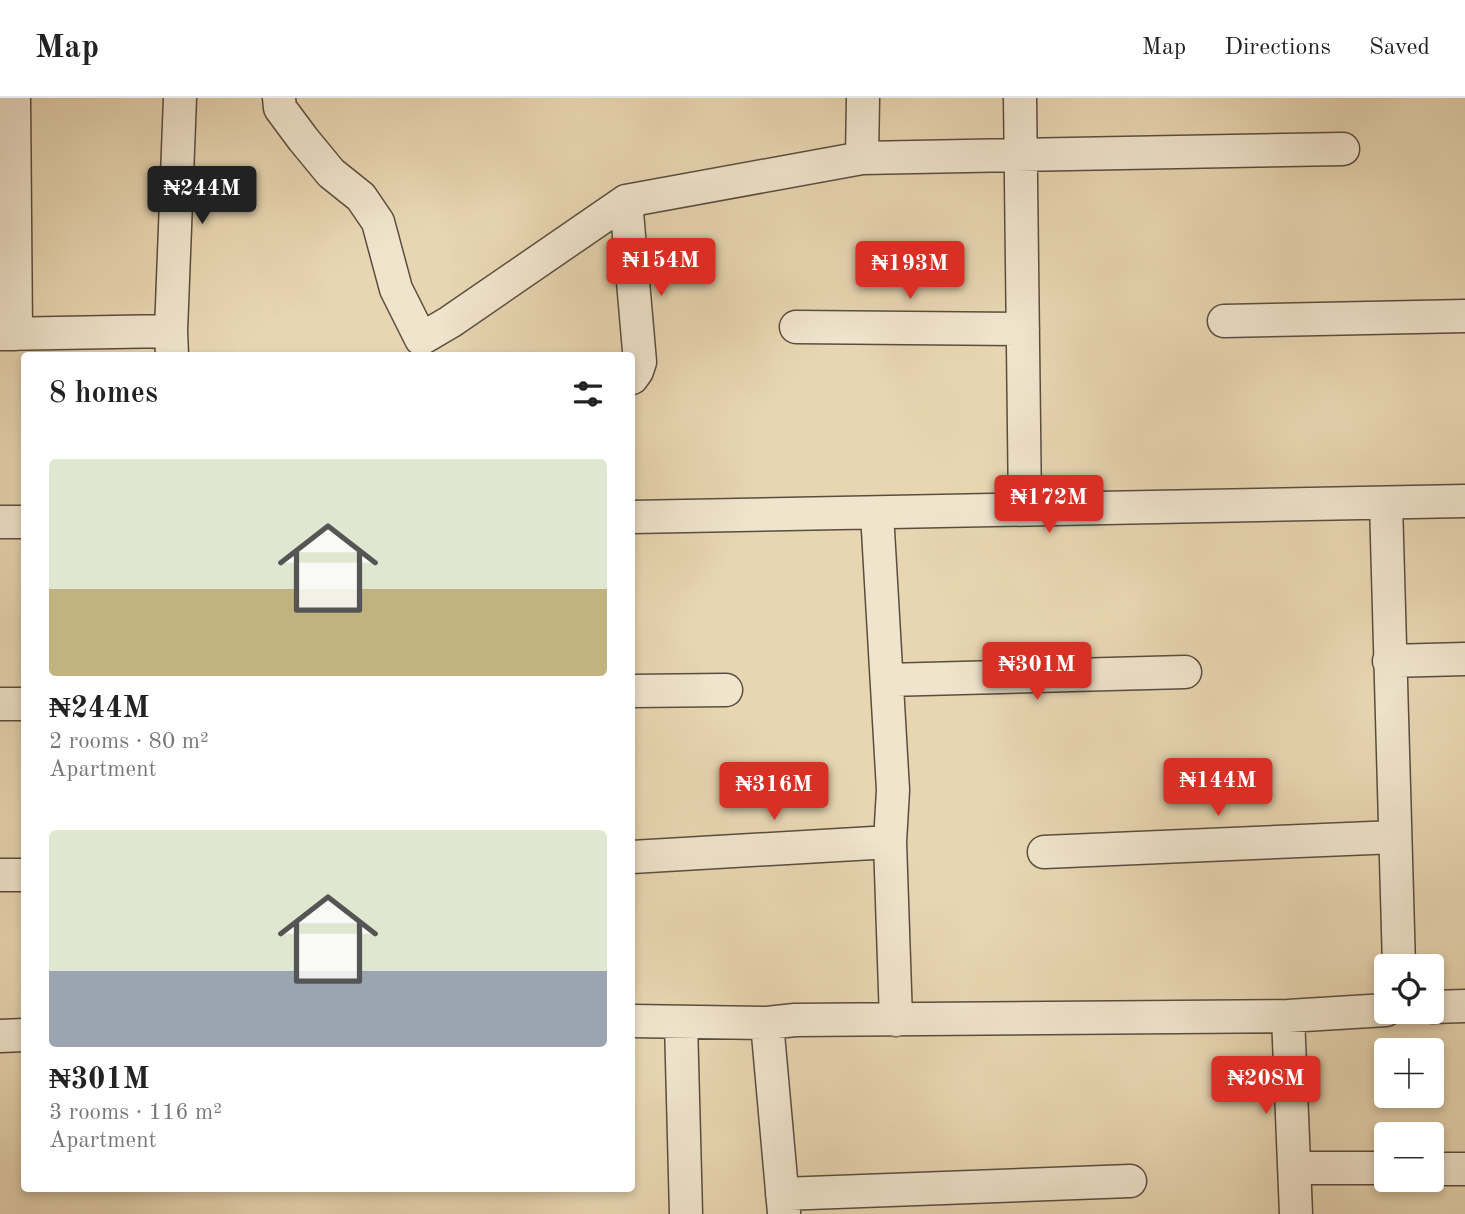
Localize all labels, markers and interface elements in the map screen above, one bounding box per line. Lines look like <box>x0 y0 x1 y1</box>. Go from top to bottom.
text: Map <box>35 32 99 65</box>
text: Map <box>1142 36 1186 60</box>
text: Directions <box>1224 36 1331 60</box>
text: Saved <box>1369 36 1430 60</box>
pin: ₦244M <box>153 166 251 226</box>
text: ₦244M <box>163 177 241 200</box>
pin: ₦154M <box>612 238 710 298</box>
pin: ₦193M <box>861 242 959 301</box>
text: ₦154M <box>622 249 700 272</box>
text: ₦193M <box>871 252 949 275</box>
icon: filters <box>569 375 607 413</box>
text: 8 homes <box>49 379 158 409</box>
pin: ₦172M <box>1000 476 1098 535</box>
text: ₦172M <box>1010 486 1088 509</box>
icon: home <box>265 505 391 631</box>
pin: ₦301M <box>988 642 1086 702</box>
text: ₦301M <box>998 653 1076 676</box>
text: ₦244M <box>49 694 150 724</box>
text: 2 rooms · 80 m² <box>49 730 209 753</box>
text: Apartment <box>49 758 157 781</box>
pin: ₦144M <box>1169 758 1267 818</box>
pin: ₦316M <box>725 762 823 822</box>
text: ₦144M <box>1179 769 1257 792</box>
text: ₦316M <box>735 773 813 796</box>
icon: home <box>265 876 391 1002</box>
map controls <box>1374 954 1444 1192</box>
button: locate <box>1374 954 1444 1024</box>
button: + <box>1374 1038 1444 1108</box>
pin: ₦208M <box>1217 1056 1315 1116</box>
text: ₦301M <box>49 1065 150 1095</box>
text: ₦208M <box>1227 1067 1305 1090</box>
text: 3 rooms · 116 m² <box>49 1101 222 1124</box>
button: − <box>1374 1122 1444 1192</box>
text: Apartment <box>49 1129 157 1152</box>

